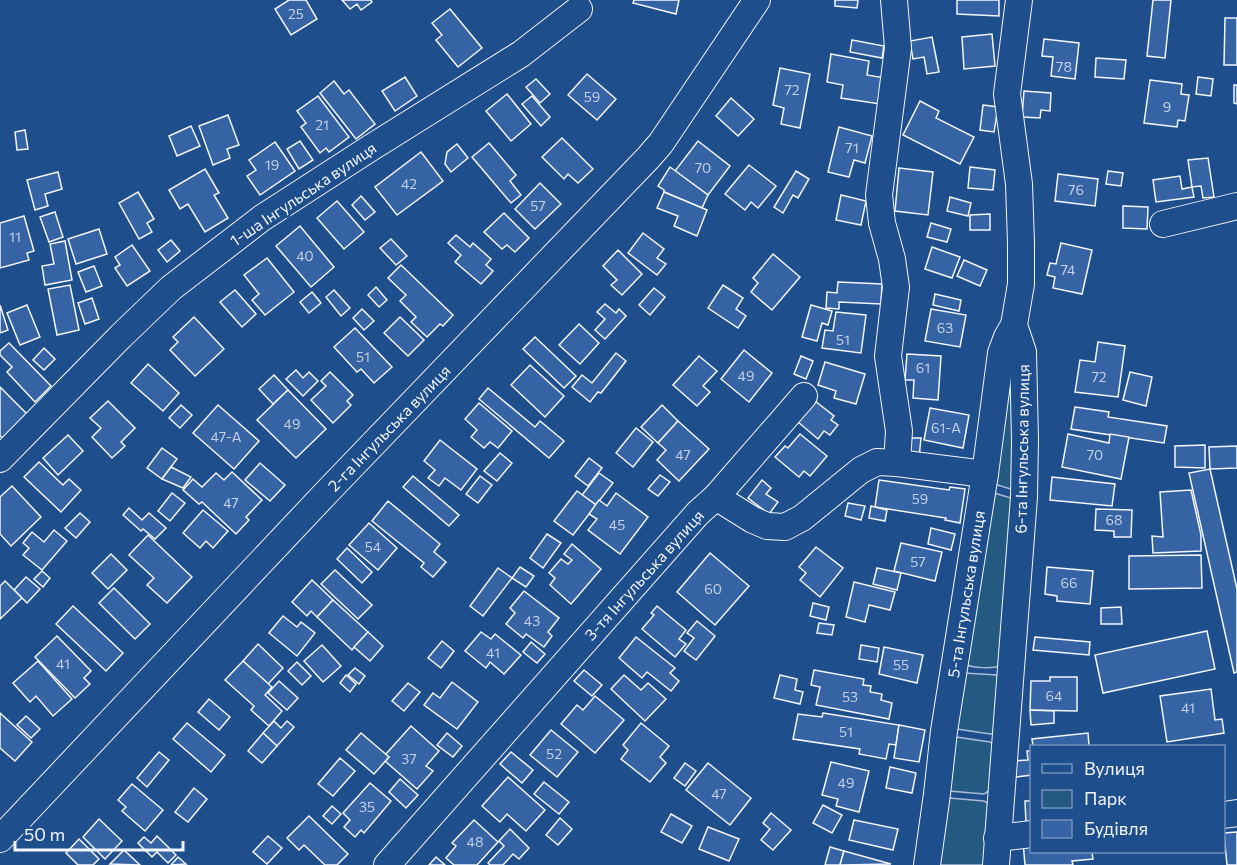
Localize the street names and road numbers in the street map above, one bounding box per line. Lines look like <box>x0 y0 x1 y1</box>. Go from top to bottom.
street label: 1-ша Інгульська вулиця <box>226 138 380 250</box>
street label: 2-га Інгульська вулиця <box>323 361 454 495</box>
street label: 6-та Інгульська вулиця <box>1011 364 1032 534</box>
street label: 3-тя Інгульська вулиця <box>580 505 707 644</box>
street label: 5-та Інгульська вулиця <box>943 509 988 679</box>

